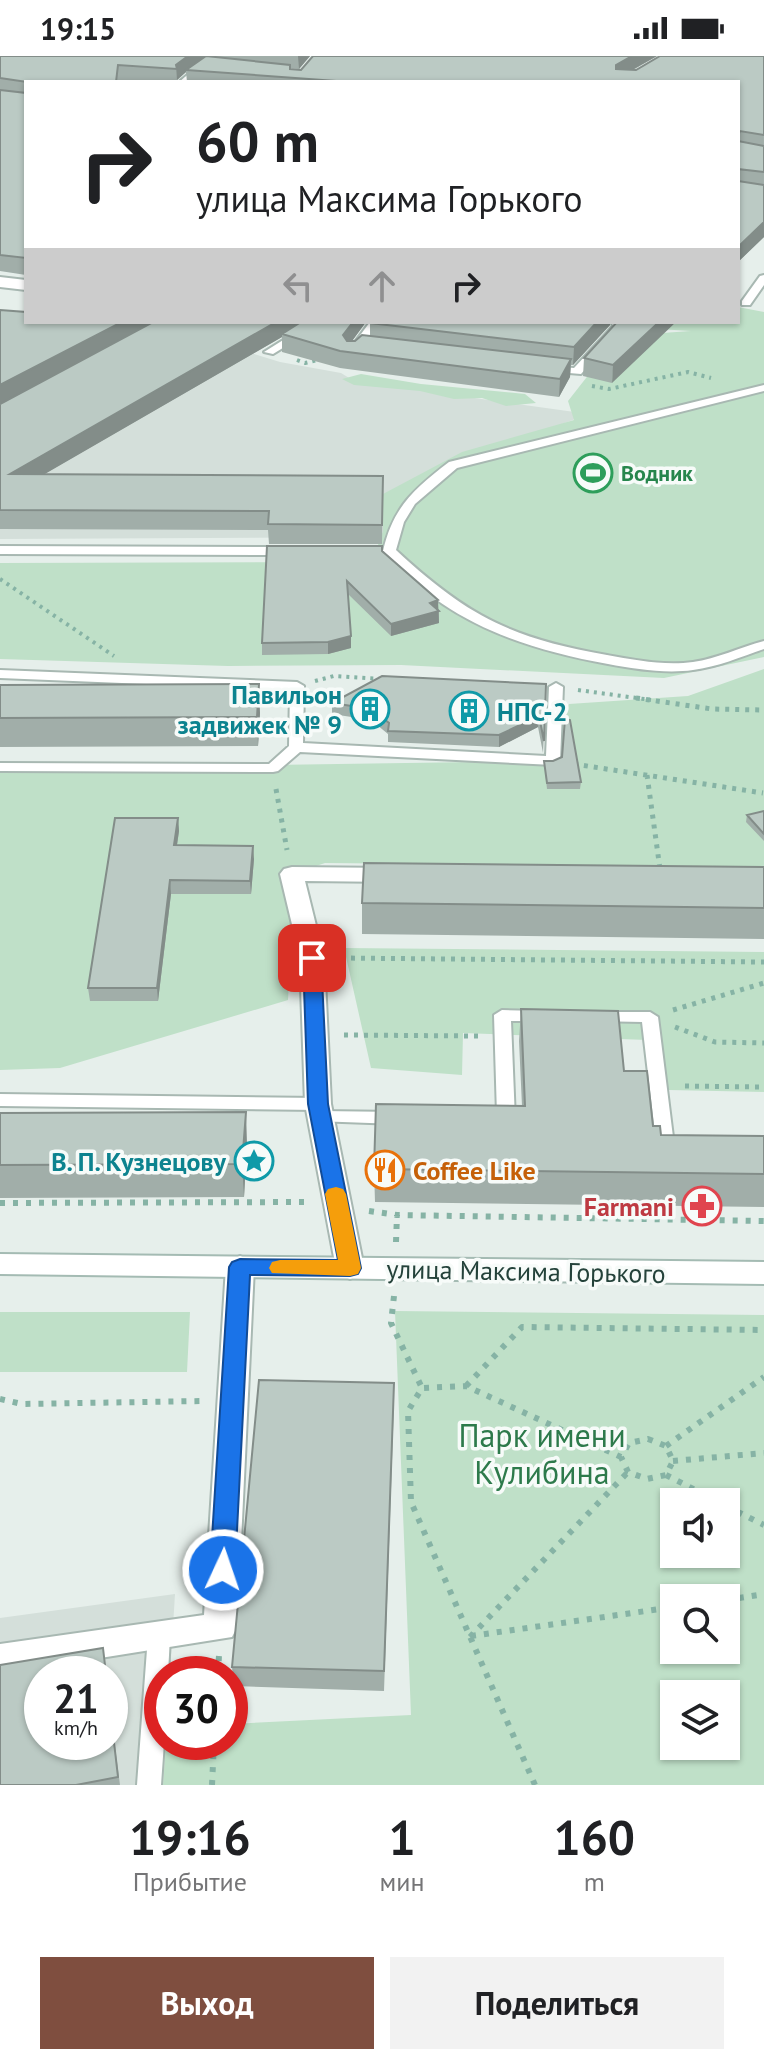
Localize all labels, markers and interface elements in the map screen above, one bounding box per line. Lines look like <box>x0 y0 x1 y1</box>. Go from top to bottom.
text: 19:15 <box>40 9 116 48</box>
text: 60 m <box>196 105 319 177</box>
icon: right <box>64 112 168 216</box>
text: улица Максима Горького <box>196 175 583 222</box>
icon: left <box>276 264 320 308</box>
icon: ahead <box>360 264 404 308</box>
icon: right <box>444 264 488 308</box>
sports icon: Водник <box>572 452 614 494</box>
place label: Водник <box>621 459 693 487</box>
place label: Павильон задвижек № 9 <box>178 678 342 741</box>
building icon: Павильон задвижек № 9 <box>349 688 391 730</box>
building icon: НПС-2 <box>448 690 490 732</box>
place label: НПС-2 <box>497 695 567 728</box>
pin <box>278 924 346 992</box>
icon: arrive <box>290 936 334 980</box>
place icon: В. П. Кузнецову <box>233 1140 275 1182</box>
place label: В. П. Кузнецову <box>51 1145 227 1178</box>
restaurant icon: Coffee Like <box>364 1149 406 1191</box>
place label: Coffee Like <box>413 1154 536 1187</box>
pharmacy icon: Farmani <box>681 1185 723 1227</box>
place label: Farmani <box>584 1190 674 1223</box>
street label: улица Максима Горького <box>386 1252 666 1290</box>
park label: Парк имени Кулибина <box>458 1414 626 1493</box>
map controls <box>660 1488 740 1760</box>
button: sound <box>660 1488 740 1568</box>
position arrow <box>181 1528 265 1612</box>
button: search <box>660 1584 740 1664</box>
speed limit sign: 30 <box>144 1656 248 1760</box>
text: 21 <box>53 1672 99 1724</box>
button: layers <box>660 1680 740 1760</box>
text: km/h <box>54 1715 98 1741</box>
text: 19:16 <box>129 1806 251 1868</box>
text: 1 <box>388 1806 416 1868</box>
text: 160 <box>553 1806 635 1868</box>
text: Прибытие <box>133 1865 247 1898</box>
text: мин <box>380 1865 425 1898</box>
text: m <box>584 1865 605 1898</box>
button: Выход <box>40 1957 374 2049</box>
button: Поделиться <box>390 1957 724 2049</box>

